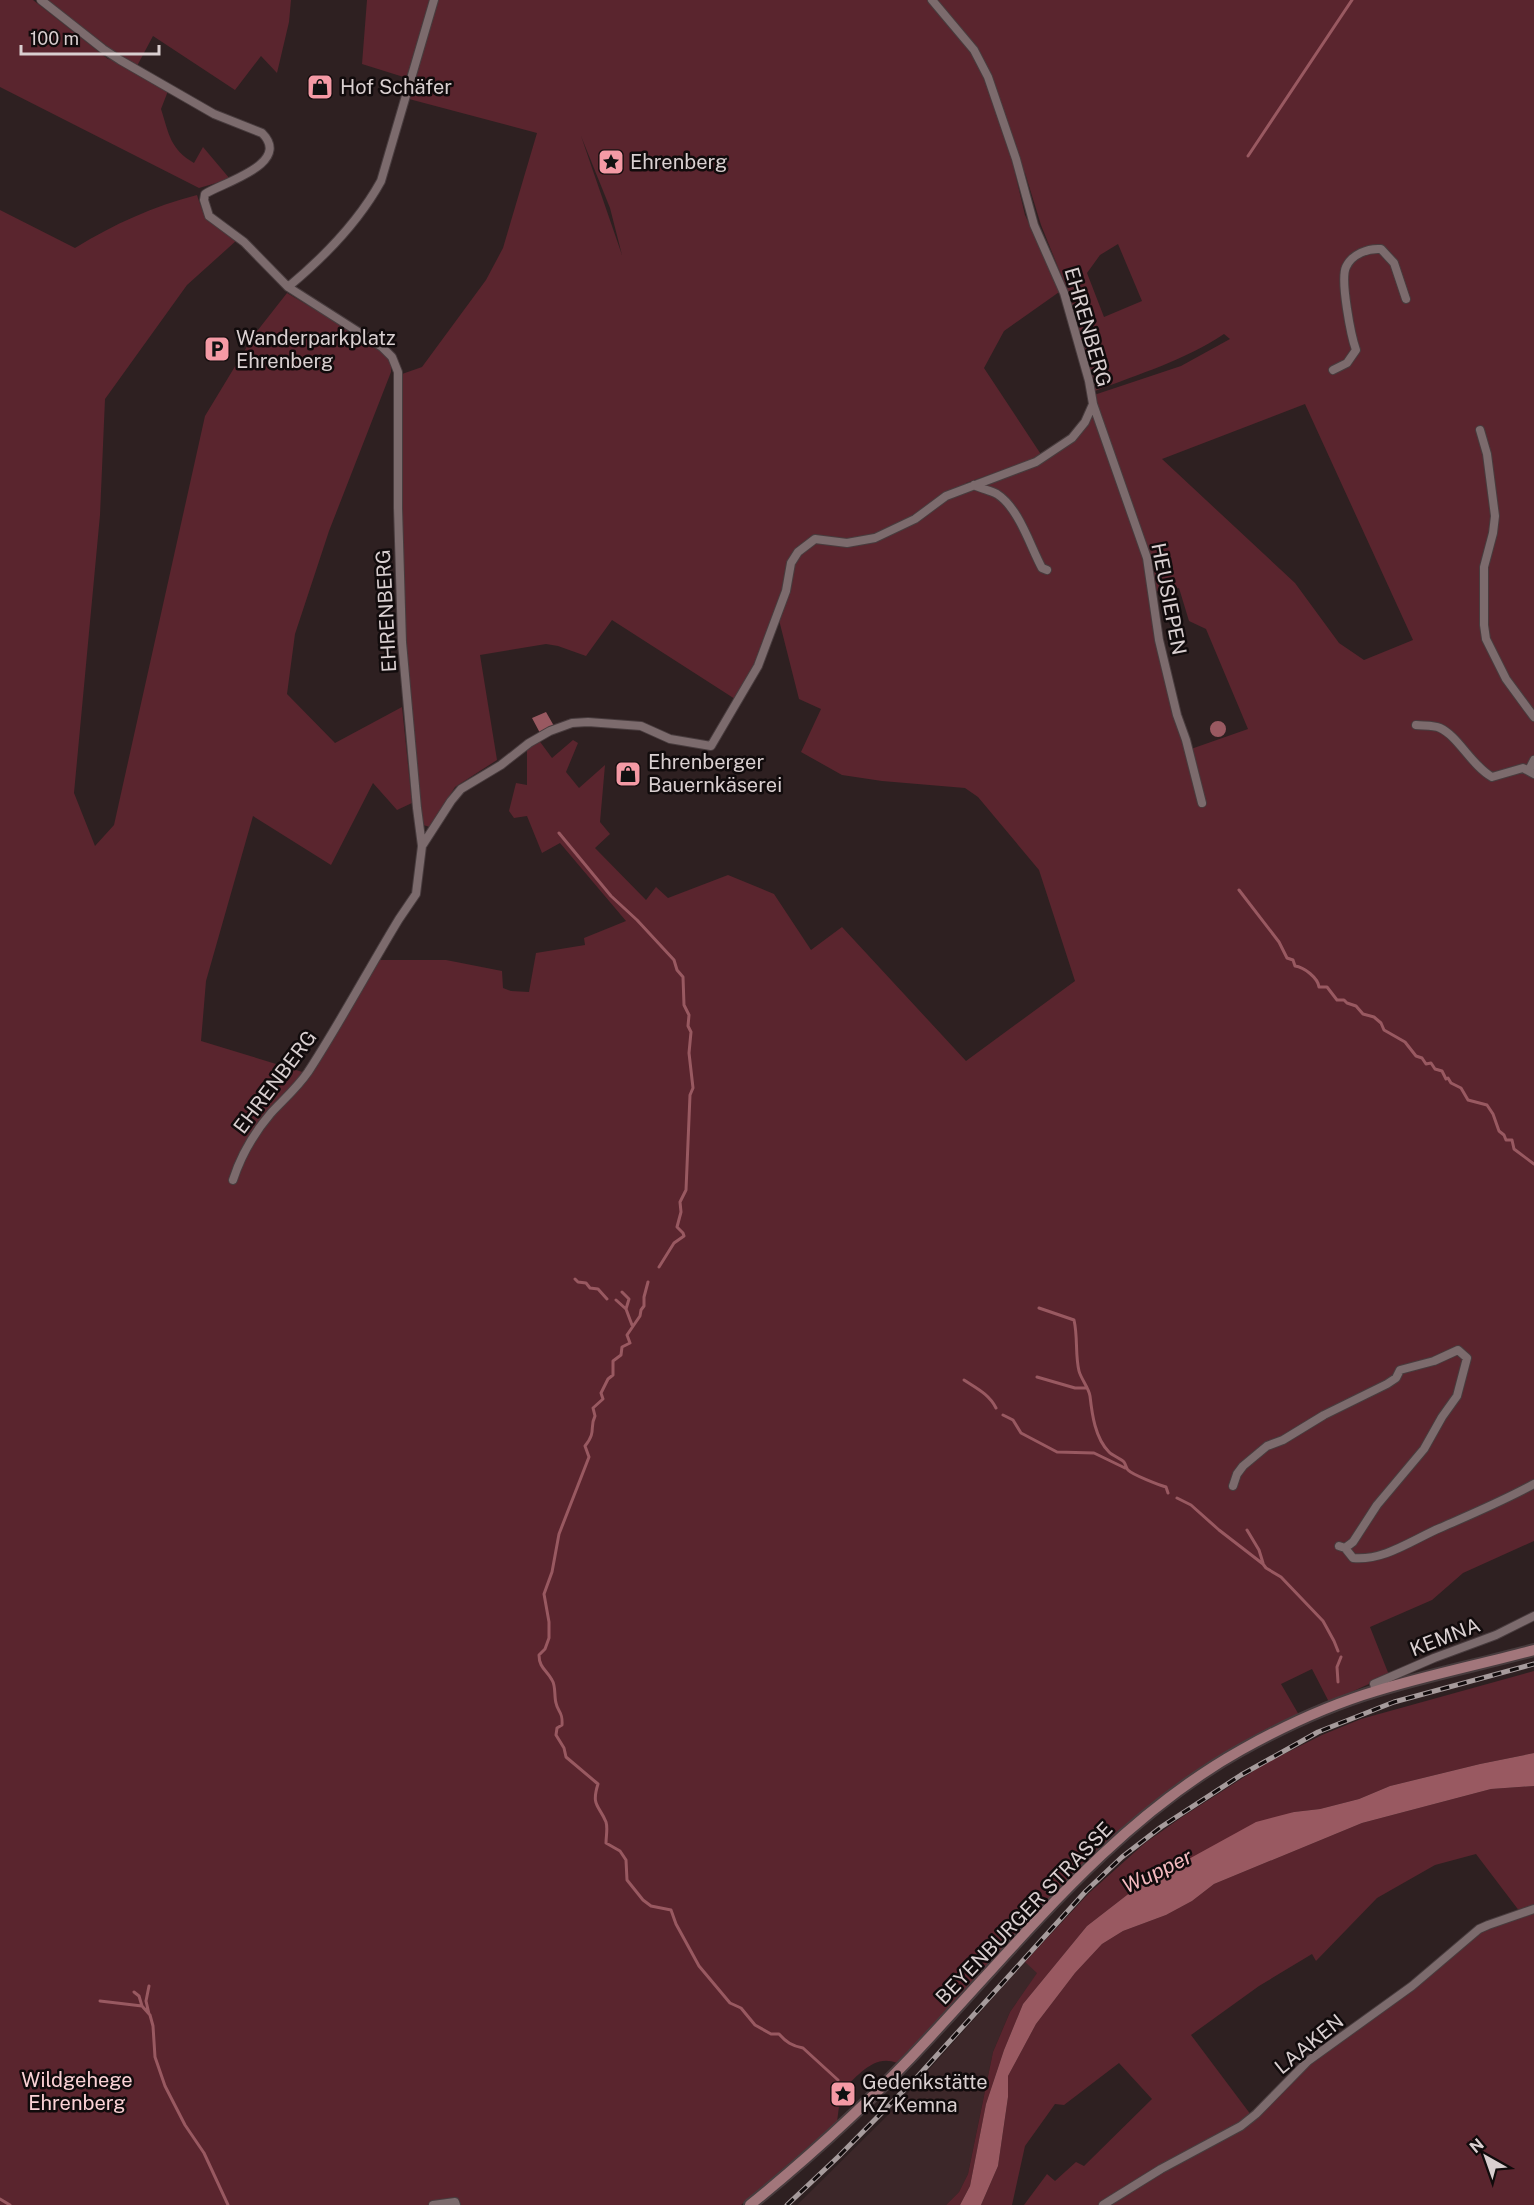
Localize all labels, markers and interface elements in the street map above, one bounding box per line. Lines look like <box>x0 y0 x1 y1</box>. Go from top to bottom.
scale bar <box>21 18 159 56</box>
text: 100 m <box>30 28 79 49</box>
shop icon: Hof Schäfer <box>305 72 335 102</box>
place label: Hof Schäfer <box>340 75 452 99</box>
place icon: Ehrenberg <box>596 147 626 177</box>
place label: Ehrenberg <box>630 150 727 174</box>
street label: EHRENBERG <box>1060 265 1116 389</box>
place label: Wanderparkplatz Ehrenberg <box>236 326 396 373</box>
parking icon: Wanderparkplatz Ehrenberg <box>202 334 232 364</box>
street label: HEUSIEPEN <box>1146 541 1192 657</box>
street label: EHRENBERG <box>371 549 401 673</box>
place label: Ehrenberger Bauernkäserei <box>648 750 782 797</box>
shop icon: Ehrenberger Bauernkäserei <box>613 759 643 789</box>
street label: EHRENBERG <box>228 1026 322 1138</box>
street label: KEMNA <box>1407 1613 1483 1661</box>
street label: BEYENBURGER STRASSE <box>931 1817 1117 2009</box>
water label: Wupper <box>1118 1843 1197 1899</box>
street label: LAAKEN <box>1270 2009 1348 2079</box>
park label: Wildgehege Ehrenberg <box>21 2068 133 2115</box>
place label: Gedenkstätte KZ Kemna <box>862 2070 988 2117</box>
place icon: Gedenkstätte KZ Kemna <box>828 2079 858 2109</box>
north arrow <box>1456 2127 1516 2187</box>
text: N <box>1466 2135 1488 2157</box>

